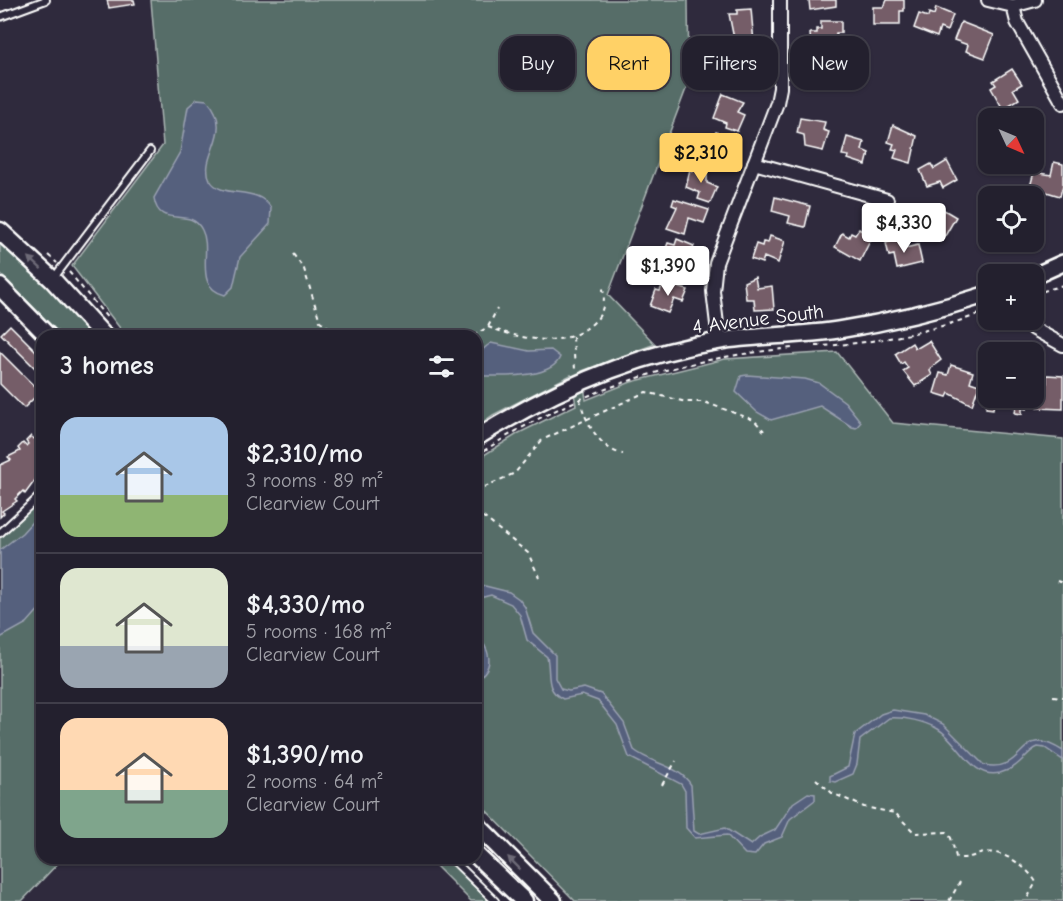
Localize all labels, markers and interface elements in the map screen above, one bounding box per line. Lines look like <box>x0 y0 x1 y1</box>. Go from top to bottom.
chip: Buy <box>500 36 575 90</box>
chip: Rent <box>587 36 670 90</box>
chip: Filters <box>682 36 778 90</box>
chip: New <box>790 36 869 90</box>
north arrow <box>978 108 1044 174</box>
map controls <box>978 108 1044 408</box>
pin: $2,310 <box>652 133 750 184</box>
text: $2,310 <box>674 141 728 164</box>
button: locate <box>978 186 1044 252</box>
pin: $4,330 <box>855 203 953 254</box>
text: $4,330 <box>876 211 932 234</box>
pin: $1,390 <box>619 246 717 297</box>
text: $1,390 <box>640 254 696 277</box>
one-way arrow <box>28 257 43 270</box>
button: + <box>978 264 1044 330</box>
street label: 4 Avenue South <box>691 300 825 338</box>
button: − <box>978 342 1044 408</box>
icon: filters <box>425 350 458 383</box>
text: 3 homes <box>60 351 154 381</box>
text: $2,310/mo <box>246 439 363 469</box>
icon: home <box>108 441 180 513</box>
text: 3 rooms · 89 m² <box>246 469 382 492</box>
text: Clearview Court <box>246 492 379 515</box>
text: $4,330/mo <box>246 590 365 620</box>
icon: home <box>108 592 180 664</box>
text: 5 rooms · 168 m² <box>246 620 391 643</box>
text: Clearview Court <box>246 643 379 666</box>
text: $1,390/mo <box>246 740 364 770</box>
icon: home <box>108 742 180 814</box>
text: 2 rooms · 64 m² <box>246 770 382 793</box>
text: Clearview Court <box>246 793 379 816</box>
one-way arrow <box>508 856 522 870</box>

